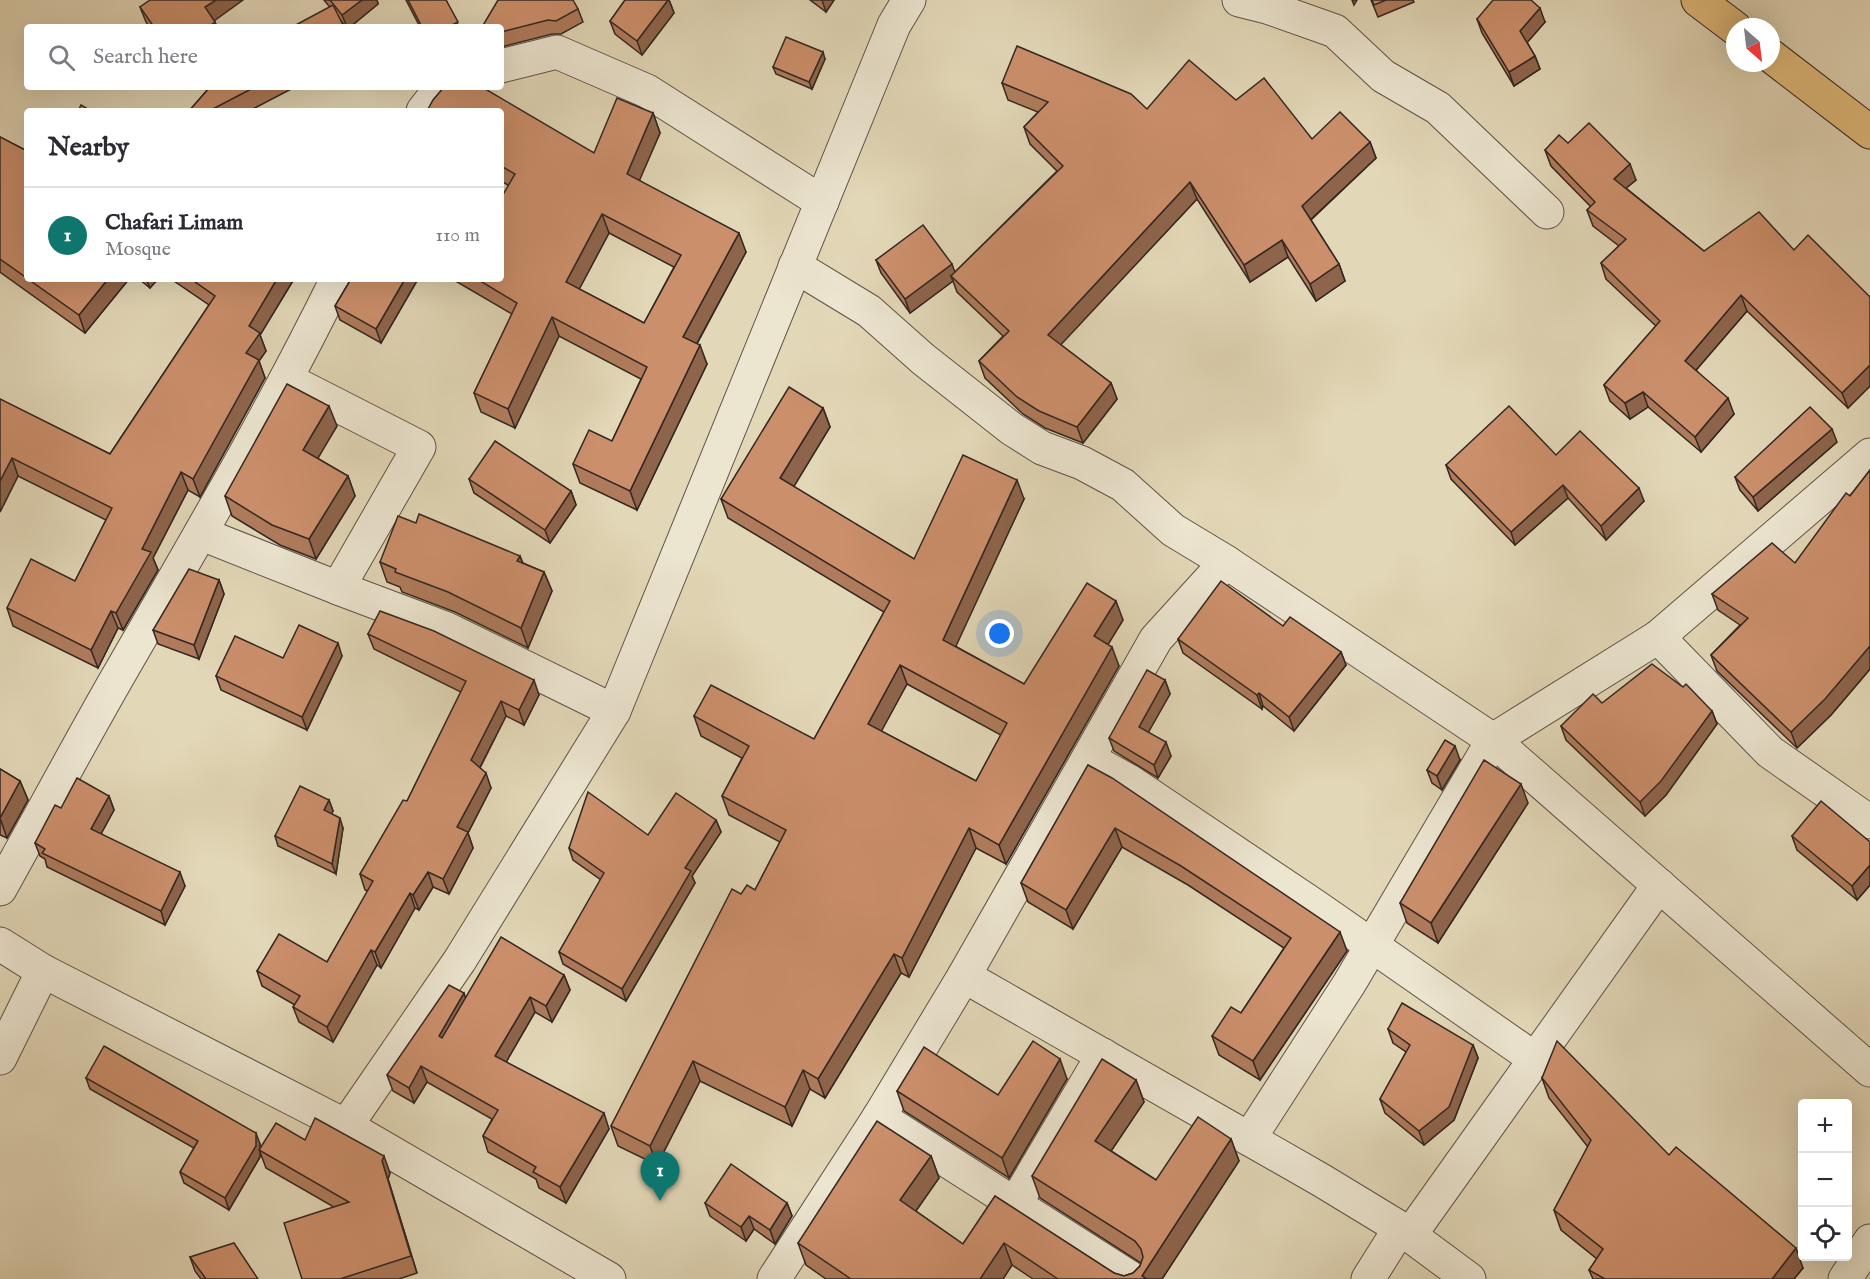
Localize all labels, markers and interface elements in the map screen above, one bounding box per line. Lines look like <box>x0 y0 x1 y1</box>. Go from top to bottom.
north arrow <box>1726 18 1780 72</box>
search box <box>24 24 504 90</box>
icon: search <box>45 41 78 74</box>
text: Search here <box>93 43 198 71</box>
text: Nearby <box>48 131 129 164</box>
text: Chafari Limam <box>105 209 243 237</box>
text: 1 <box>64 223 71 248</box>
text: 110 m <box>436 223 480 248</box>
text: Mosque <box>105 237 171 262</box>
your location <box>985 619 1014 648</box>
map controls <box>1798 1099 1852 1261</box>
button: + <box>1798 1099 1852 1153</box>
pin: 1 <box>640 1152 680 1201</box>
button: − <box>1798 1153 1852 1207</box>
button: locate <box>1798 1207 1852 1261</box>

